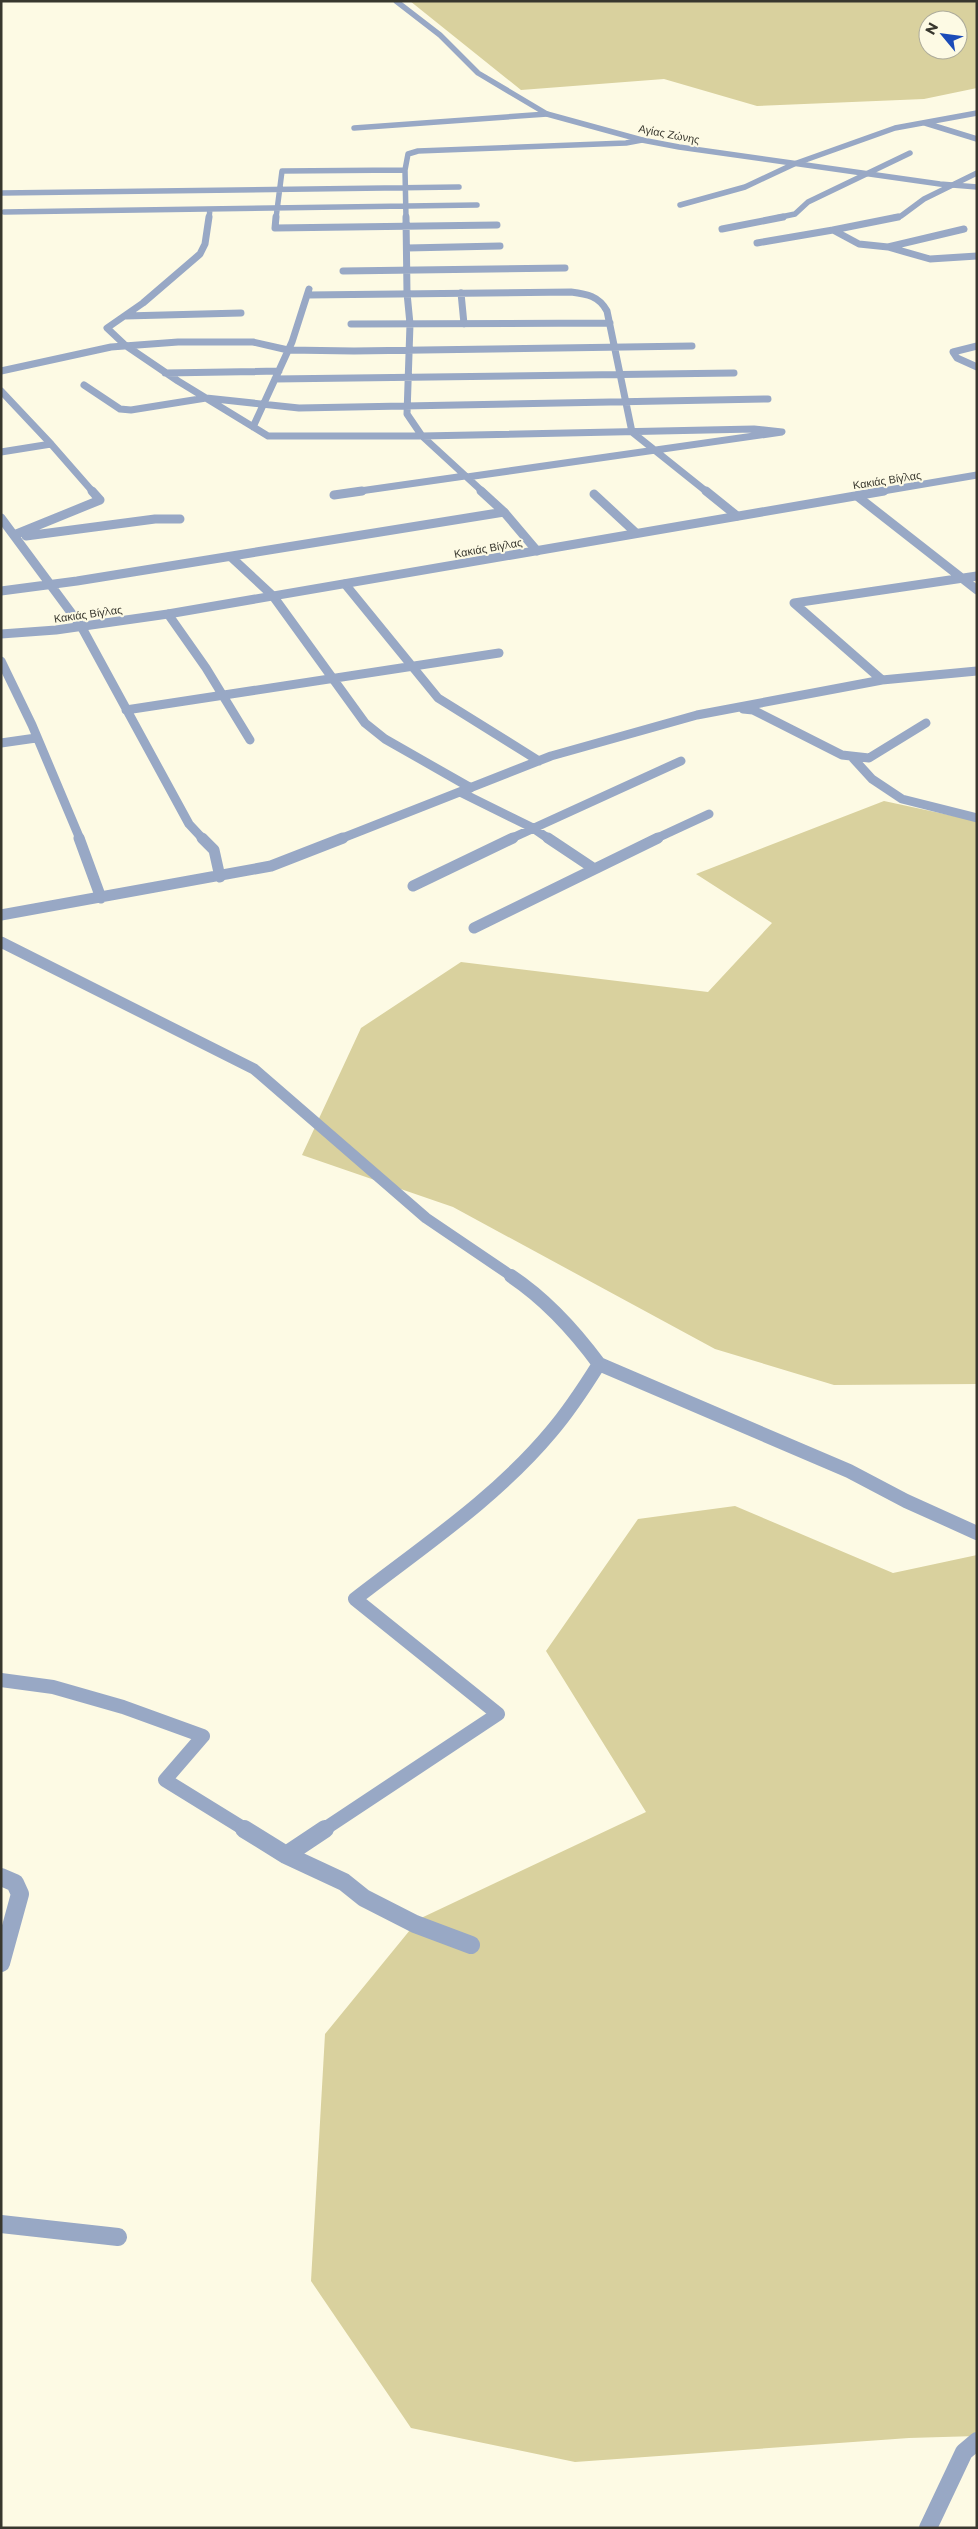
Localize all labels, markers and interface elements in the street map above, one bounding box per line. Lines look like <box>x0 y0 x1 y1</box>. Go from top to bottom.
north arrow <box>918 10 968 60</box>
text: N <box>921 19 942 38</box>
street label: Αγίας Ζώνης <box>637 121 701 147</box>
street label: Κακιάς Βίγλας <box>852 468 922 492</box>
street label: Κακιάς Βίγλας <box>453 535 523 561</box>
street label: Κακιάς Βίγλας <box>53 602 123 626</box>

